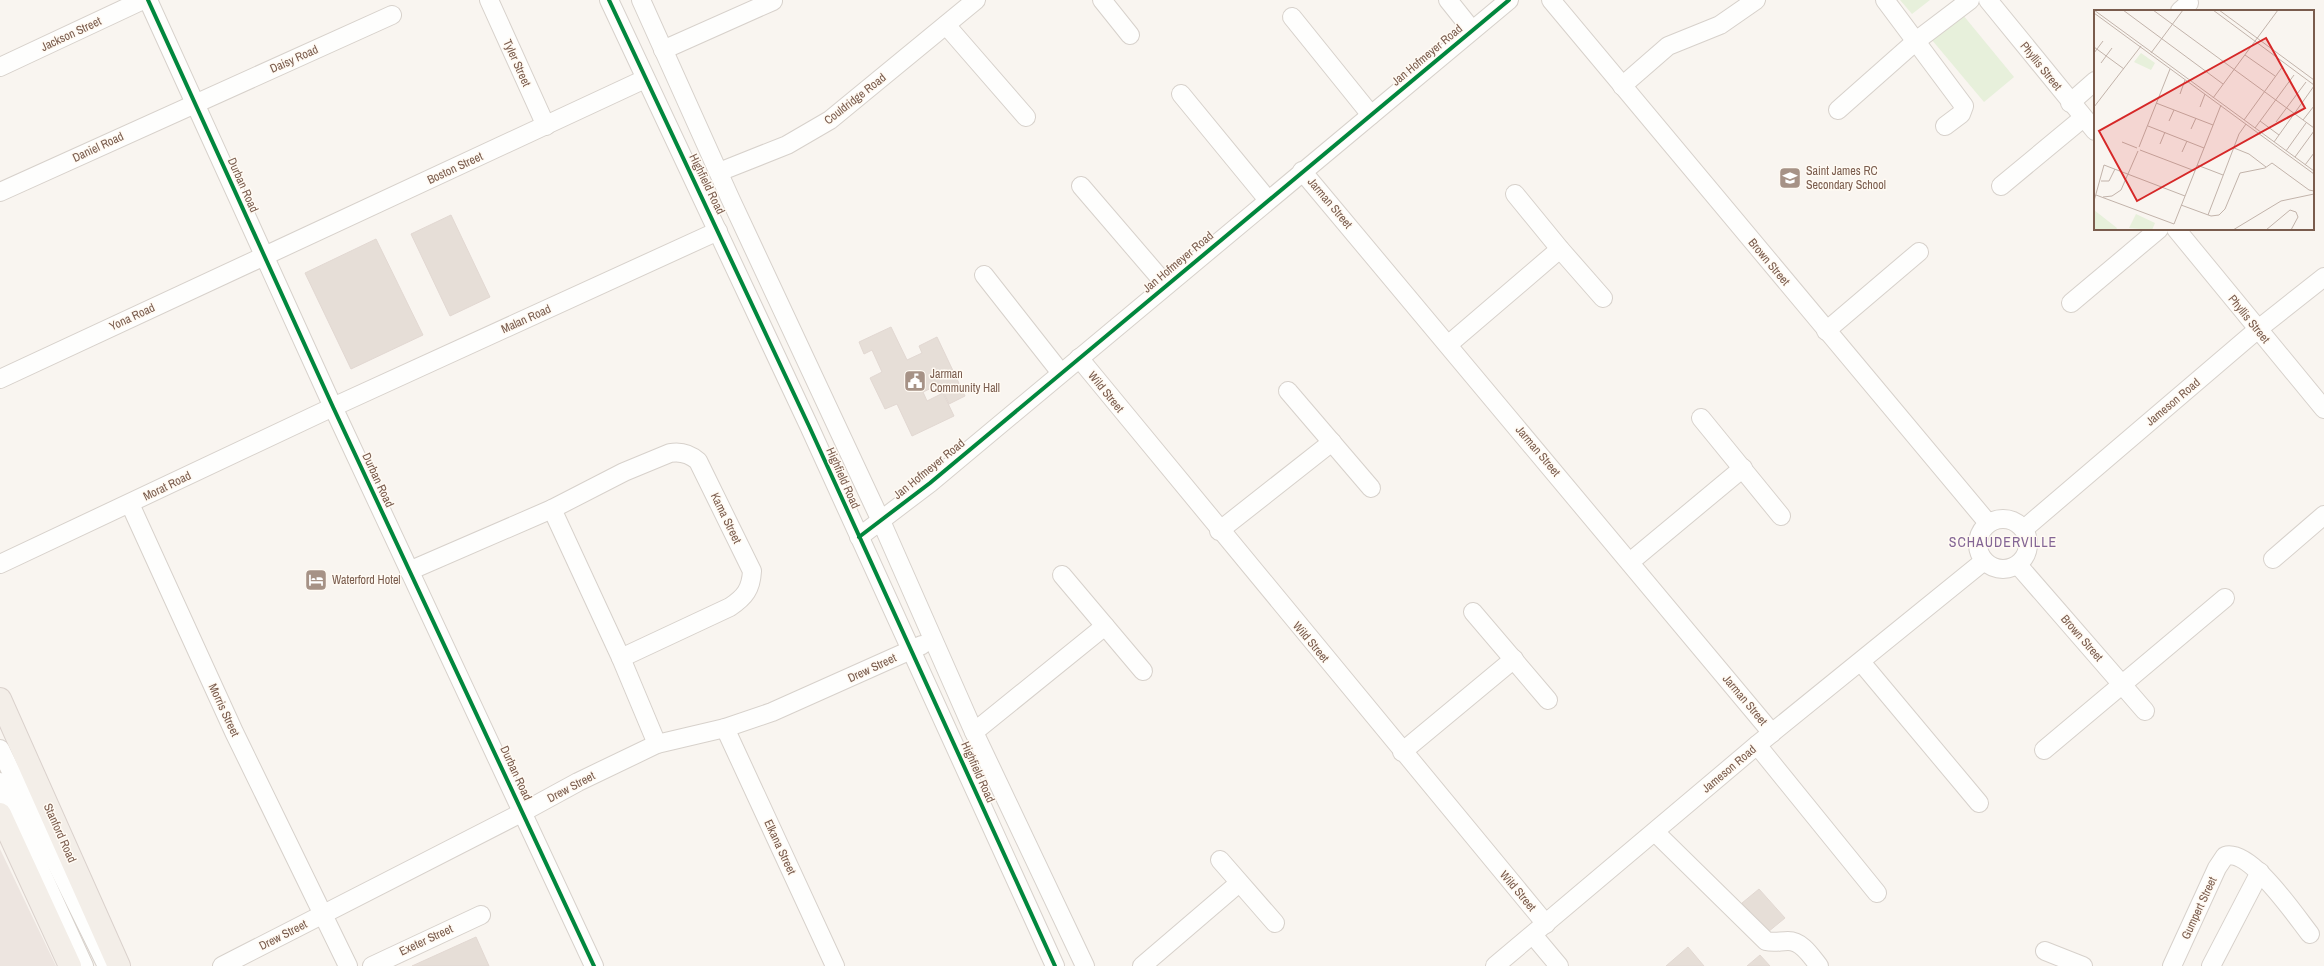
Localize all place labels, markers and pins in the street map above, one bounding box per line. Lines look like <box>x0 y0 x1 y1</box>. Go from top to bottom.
place label: Saint James RC Secondary School <box>1806 163 1886 193</box>
school or university icon: Saint James RC Secondary School <box>1777 165 1803 191</box>
place label: Jarman Community Hall <box>930 366 1000 396</box>
public building icon: Jarman Community Hall <box>902 368 928 394</box>
hotel icon: Waterford Hotel <box>303 567 329 593</box>
place label: Waterford Hotel <box>332 572 401 588</box>

